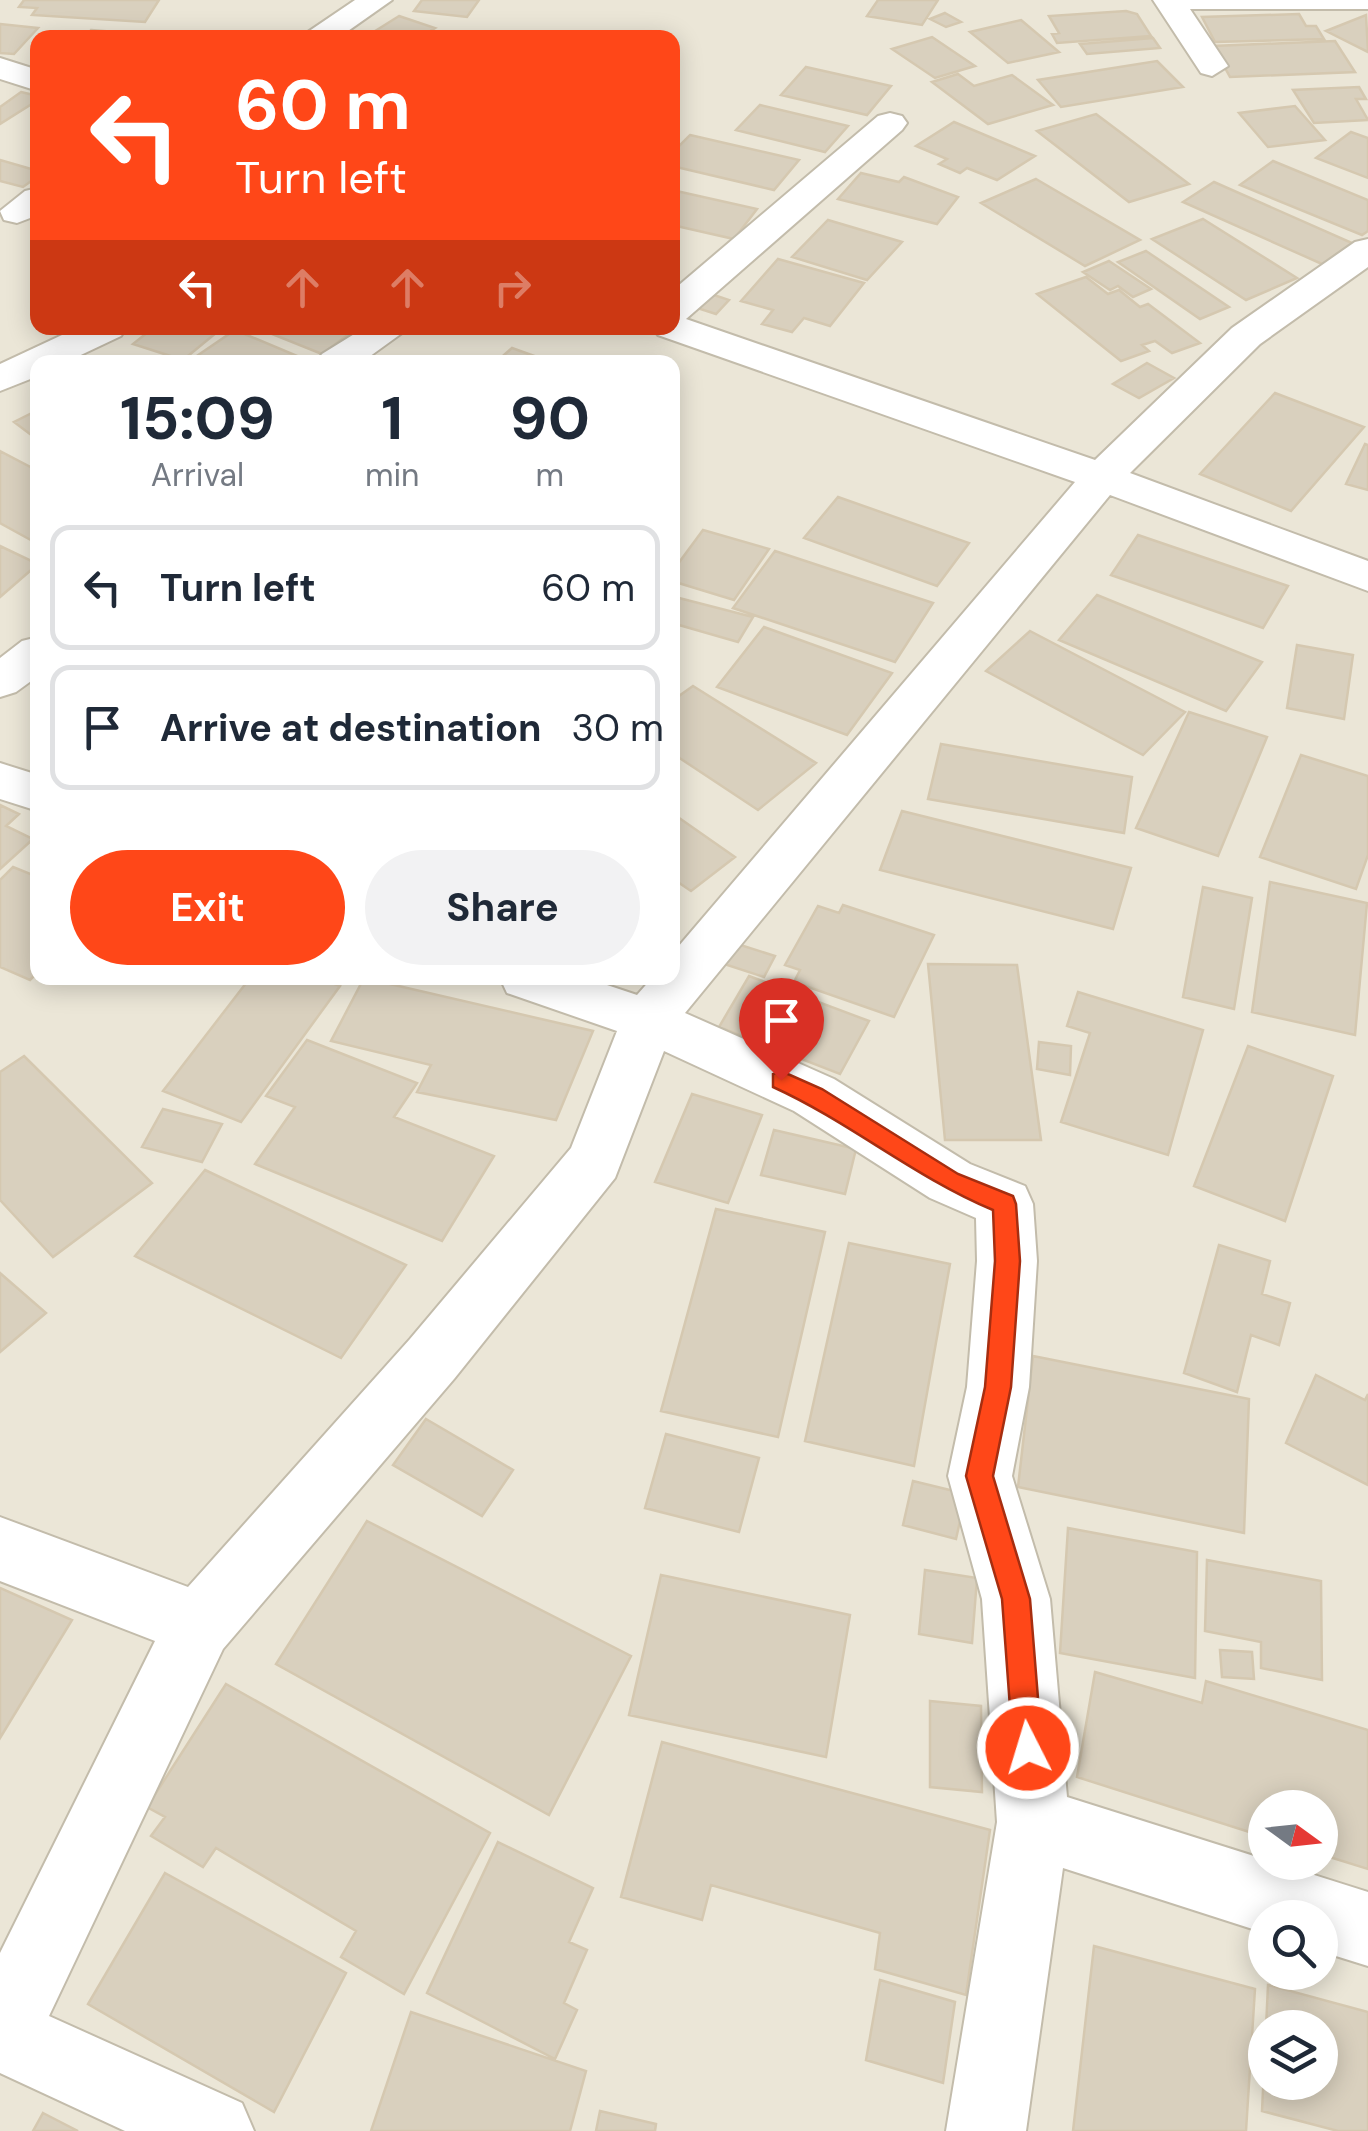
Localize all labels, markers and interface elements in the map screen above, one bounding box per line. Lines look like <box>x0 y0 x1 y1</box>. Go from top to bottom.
text: 60 m <box>235 60 411 151</box>
icon: left <box>70 70 200 200</box>
text: Turn left <box>235 148 407 207</box>
icon: left <box>170 260 225 315</box>
icon: ahead <box>275 260 330 315</box>
icon: ahead <box>380 260 435 315</box>
icon: right <box>485 260 540 315</box>
text: 15:09 <box>120 379 275 458</box>
text: 1 <box>381 379 403 458</box>
text: 90 <box>510 379 590 458</box>
text: Arrival <box>151 454 244 496</box>
text: min <box>365 454 419 496</box>
text: m <box>535 454 564 496</box>
icon: left <box>75 560 130 615</box>
text: Turn left <box>160 563 316 613</box>
text: 60 m <box>541 563 635 613</box>
icon: arrive <box>75 700 130 755</box>
text: Arrive at destination <box>160 703 542 753</box>
text: 30 m <box>572 703 664 753</box>
button: Exit <box>70 850 345 965</box>
button: Share <box>365 850 640 965</box>
pin <box>739 978 824 1081</box>
icon: arrive <box>754 993 809 1048</box>
position arrow <box>976 1696 1080 1800</box>
north arrow <box>1248 1790 1338 1880</box>
map controls <box>1248 1790 1338 2100</box>
button: search <box>1248 1900 1338 1990</box>
button: layers <box>1248 2010 1338 2100</box>

